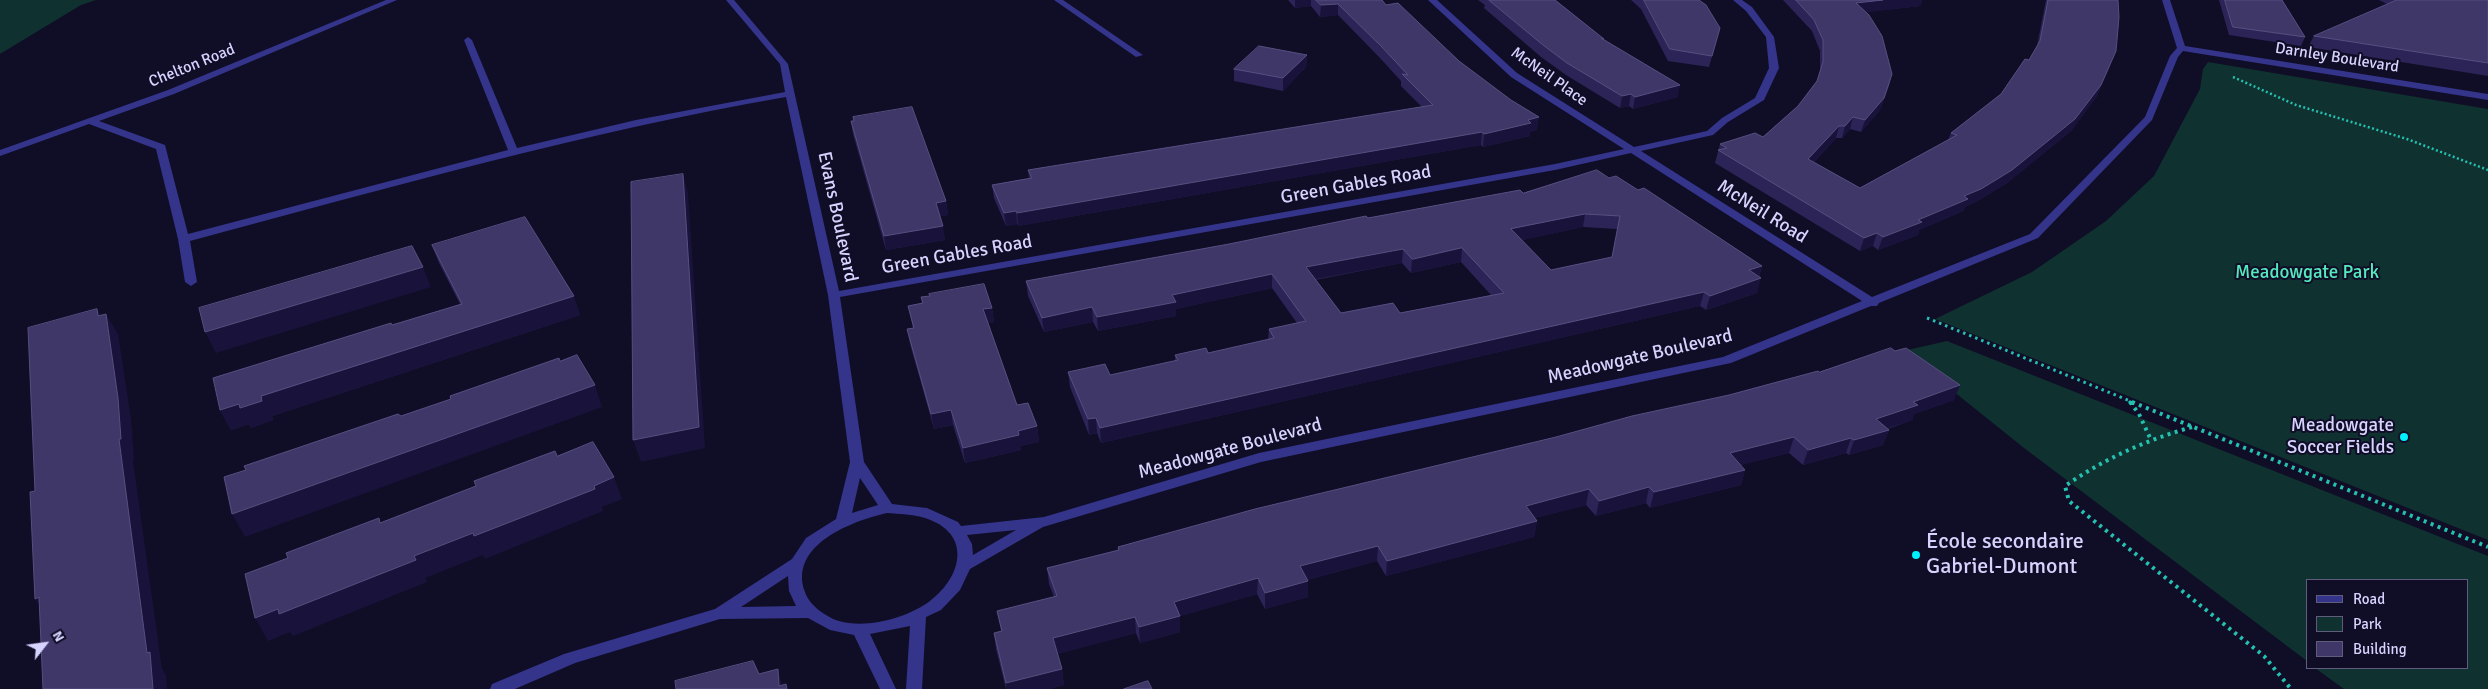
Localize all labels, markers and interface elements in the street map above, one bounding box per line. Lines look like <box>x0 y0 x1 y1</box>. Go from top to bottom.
street label: Darnley Boulevard <box>2274 39 2400 77</box>
street label: Chelton Road <box>146 40 238 92</box>
street label: McNeil Place <box>1507 44 1591 110</box>
street label: Evans Boulevard <box>812 150 862 284</box>
street label: Green Gables Road <box>1279 161 1433 209</box>
street label: McNeil Road <box>1713 175 1811 249</box>
street label: Green Gables Road <box>880 231 1034 279</box>
park label: Meadowgate Park <box>2235 262 2379 284</box>
street label: Meadowgate Boulevard <box>1545 325 1735 389</box>
street label: Meadowgate Boulevard <box>1136 414 1324 484</box>
place label: Meadowgate Soccer Fields <box>2287 415 2394 459</box>
marker: Meadowgate Soccer Fields <box>2398 431 2410 443</box>
place label: École secondaire Gabriel-Dumont <box>1926 529 2084 580</box>
marker: École secondaire Gabriel-Dumont <box>1910 549 1922 561</box>
legend <box>2306 579 2468 669</box>
text: Road <box>2353 590 2385 608</box>
text: Park <box>2353 615 2382 633</box>
north arrow <box>20 619 70 669</box>
text: N <box>49 628 68 645</box>
text: Building <box>2353 640 2407 658</box>

